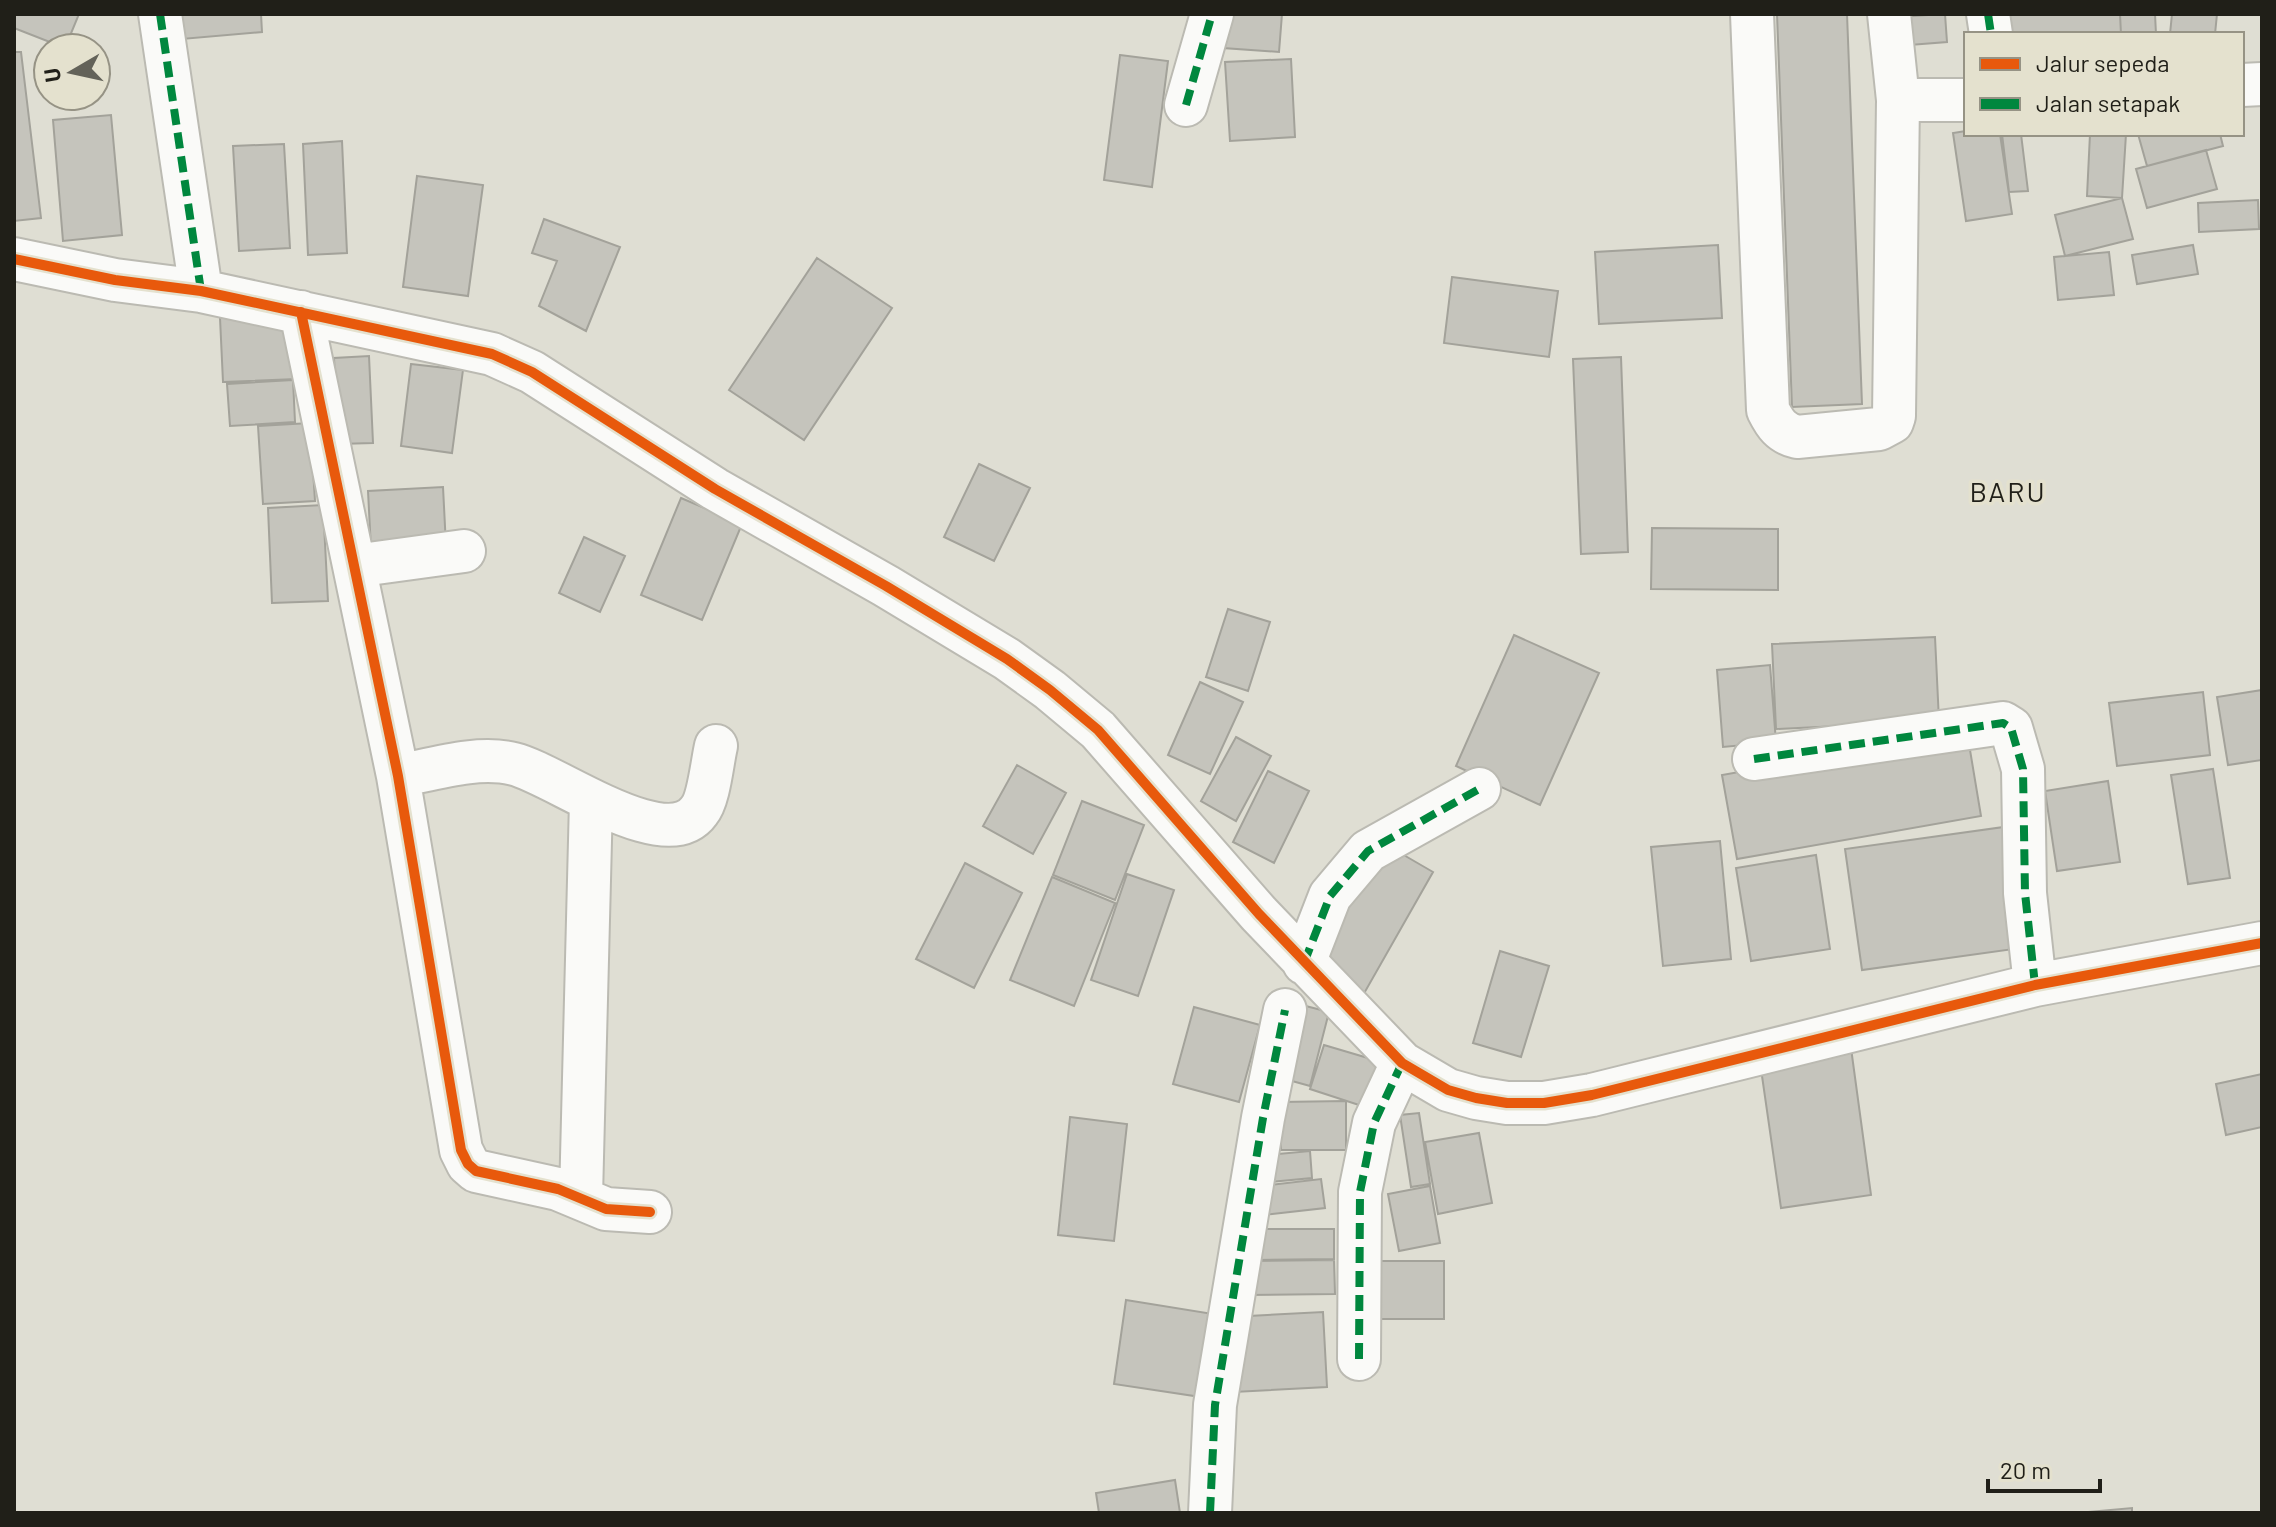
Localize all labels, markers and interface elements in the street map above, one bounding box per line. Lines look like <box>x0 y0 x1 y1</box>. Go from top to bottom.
north arrow <box>32 32 112 112</box>
legend <box>1964 32 2244 136</box>
text: Jalur sepeda <box>2036 48 2170 77</box>
text: U <box>37 66 65 84</box>
text: Jalan setapak <box>2036 88 2180 117</box>
district label: BARU <box>1969 474 2047 508</box>
scale bar <box>1988 1443 2100 1493</box>
text: 20 m <box>2000 1455 2051 1484</box>

